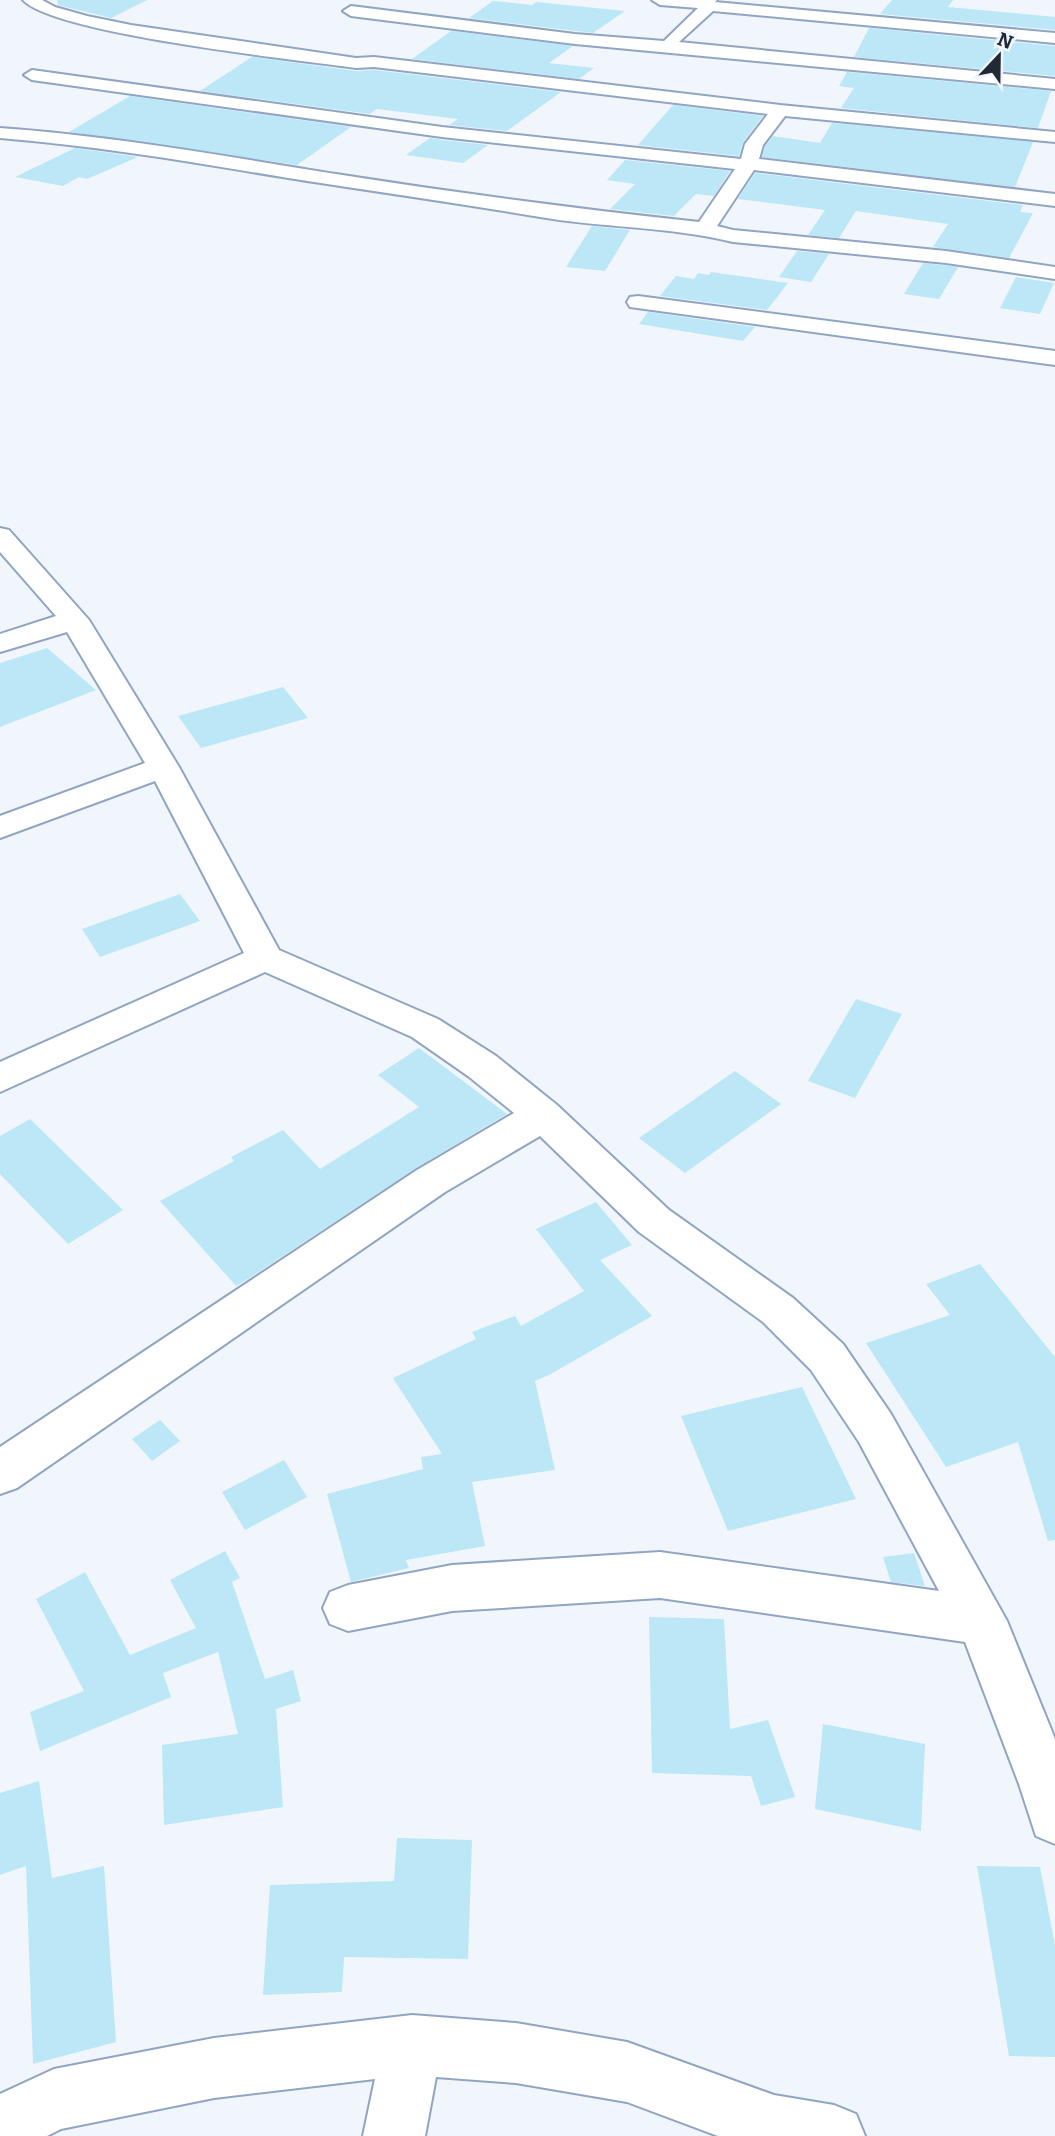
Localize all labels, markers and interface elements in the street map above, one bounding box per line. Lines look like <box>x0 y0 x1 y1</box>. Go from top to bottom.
north arrow <box>964 21 1034 91</box>
text: N <box>994 27 1017 54</box>

